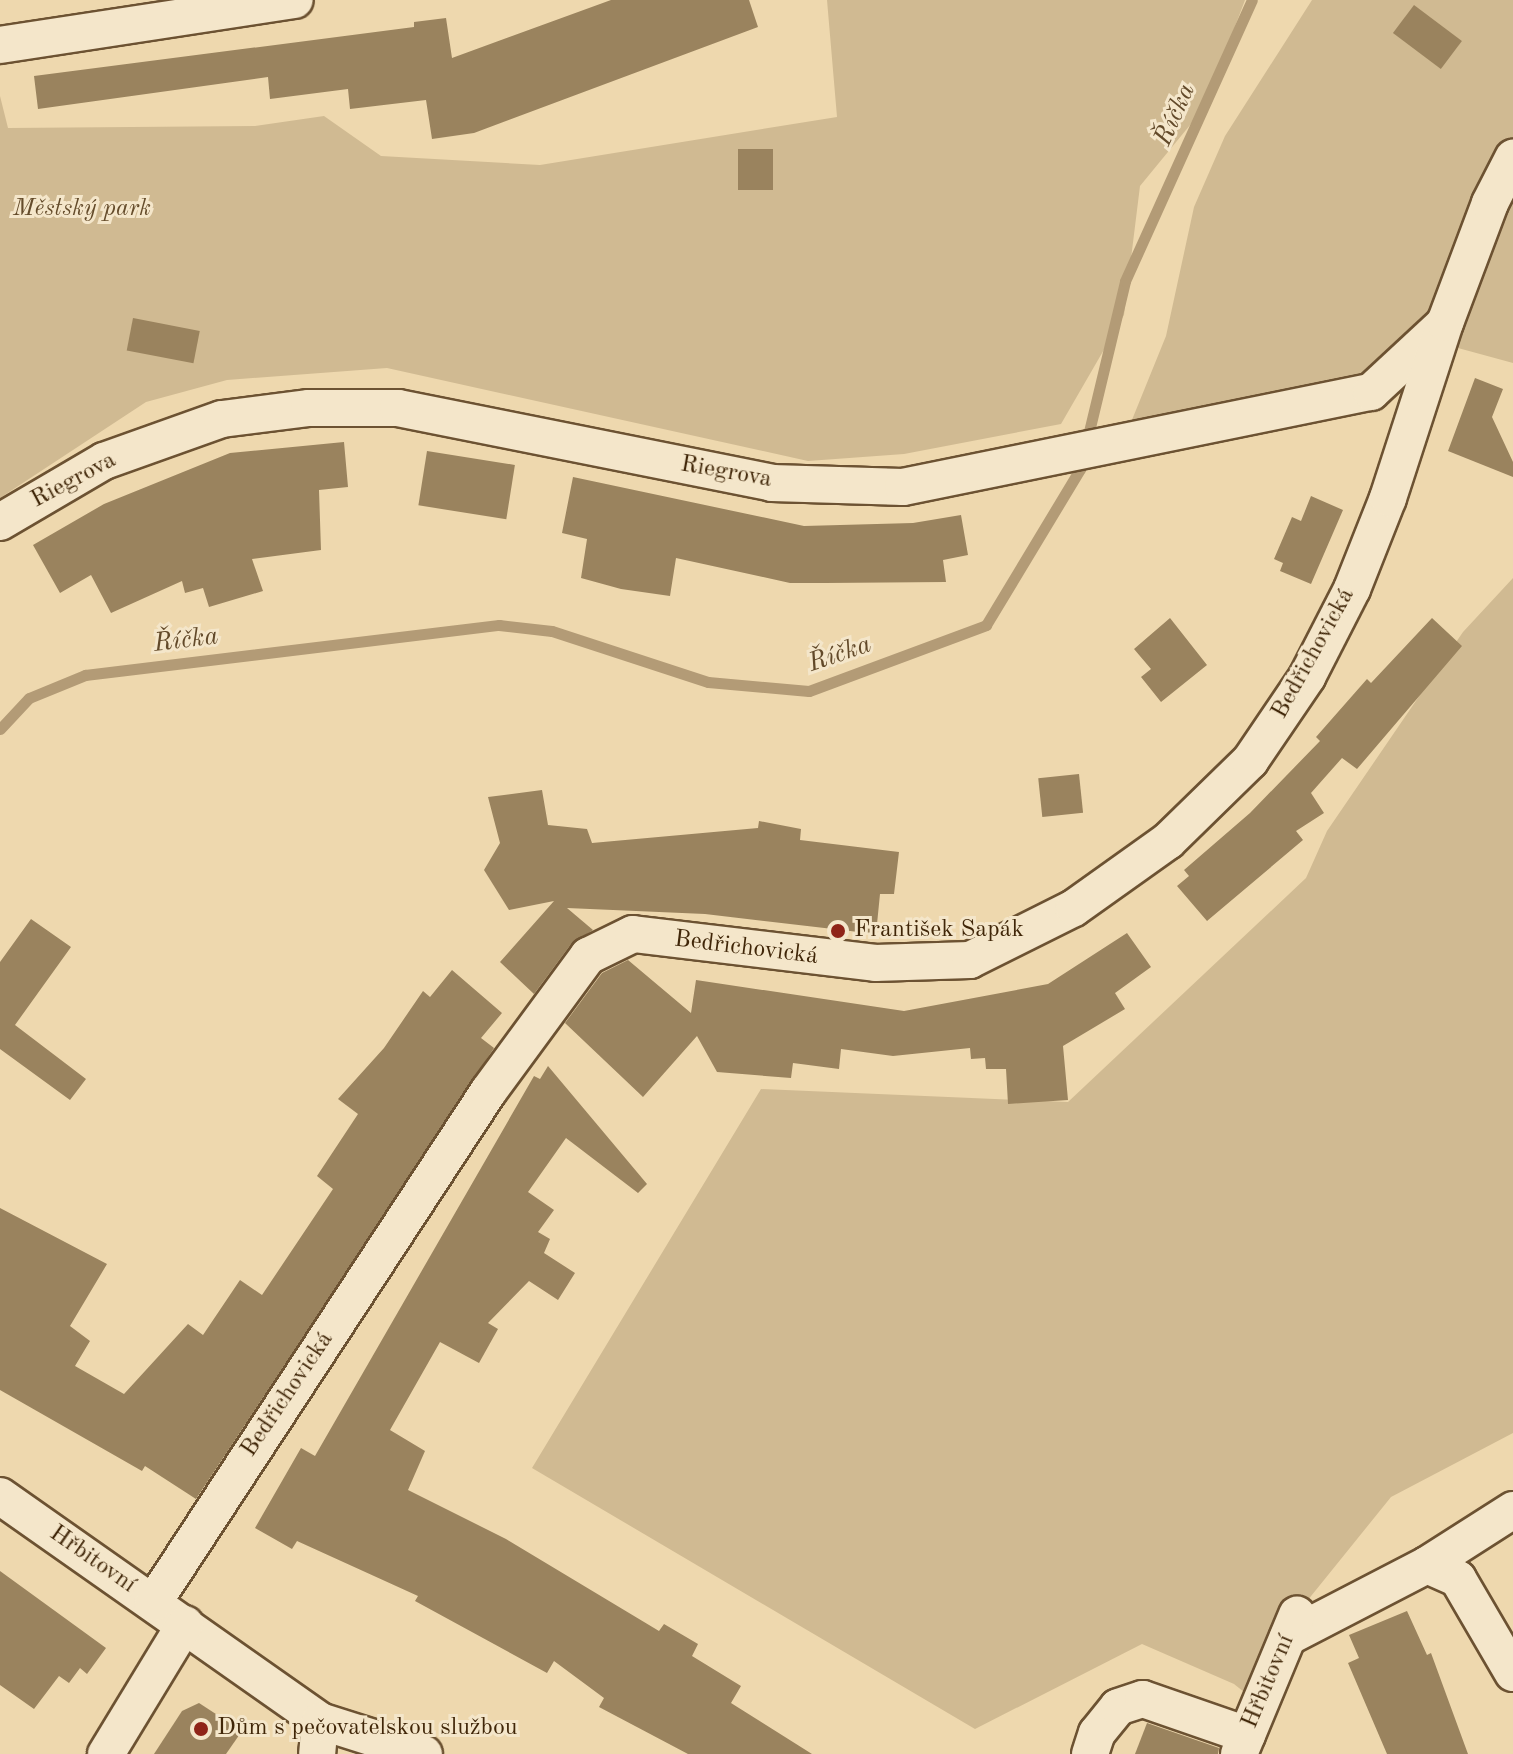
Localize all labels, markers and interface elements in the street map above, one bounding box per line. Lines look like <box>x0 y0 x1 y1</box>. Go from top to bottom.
water label: Říčka <box>1149 79 1203 151</box>
park label: Městský park <box>13 196 151 224</box>
street label: Riegrova <box>27 447 121 515</box>
street label: Riegrova <box>678 451 774 495</box>
street label: Bedřichovická <box>1266 584 1362 724</box>
water label: Říčka <box>152 622 220 660</box>
water label: Říčka <box>804 630 876 680</box>
place label: František Sapák <box>854 917 1024 945</box>
marker: František Sapák <box>829 922 847 940</box>
street label: Bedřichovická <box>672 926 820 972</box>
street label: Bedřichovická <box>236 1327 340 1463</box>
street label: Hřbitovní <box>43 1520 141 1600</box>
street label: Hřbitovní <box>1236 1631 1302 1733</box>
place label: Dům s pečovatelskou službou <box>217 1715 518 1743</box>
marker: Dům s pečovatelskou službou <box>192 1720 210 1738</box>

